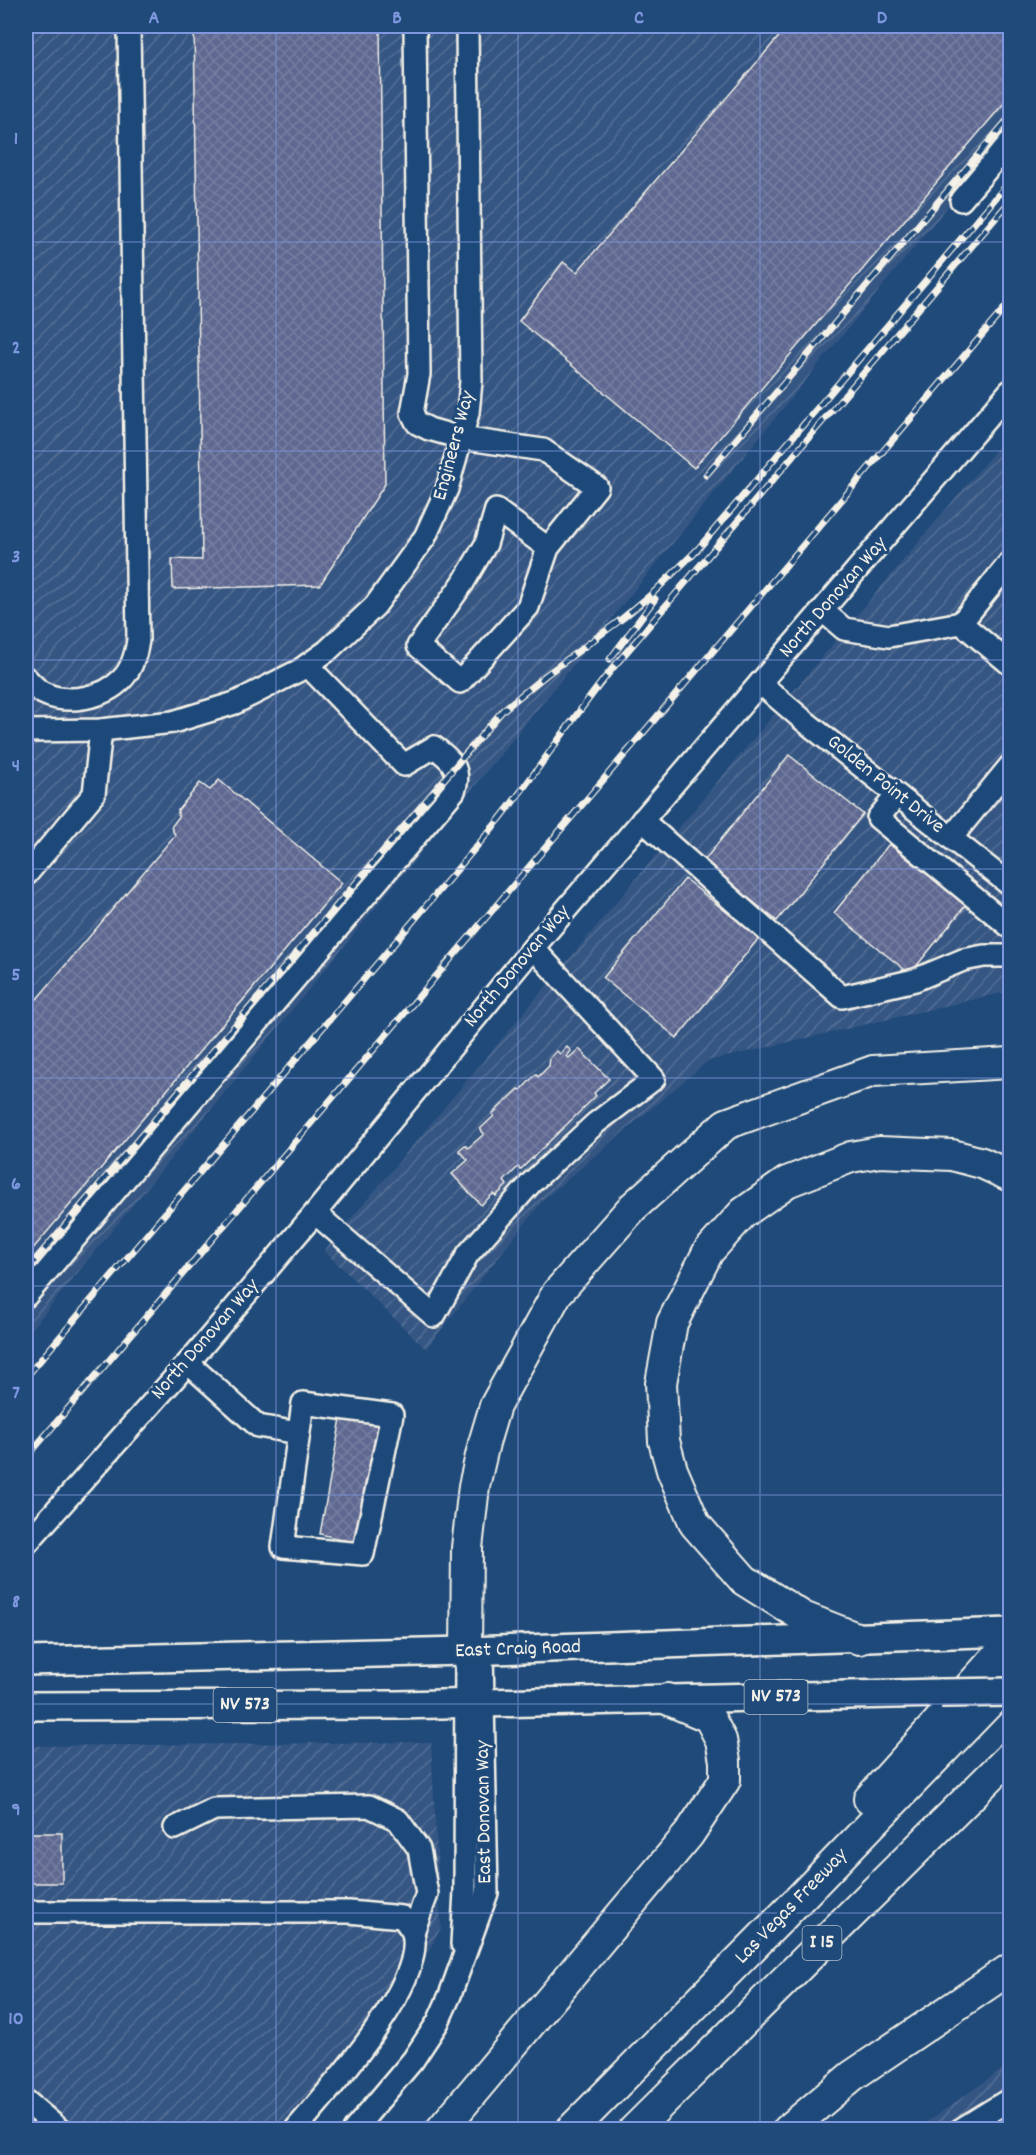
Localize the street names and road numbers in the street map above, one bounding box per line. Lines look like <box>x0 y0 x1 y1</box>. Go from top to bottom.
street label: Engineers Way <box>426 387 484 504</box>
street label: North Donovan Way <box>773 530 896 665</box>
street label: Golden Point Drive <box>820 728 950 842</box>
street label: North Donovan Way <box>458 899 579 1035</box>
street label: North Donovan Way <box>145 1272 268 1407</box>
street label: East Craig Road <box>455 1633 581 1667</box>
road number: NV 573 <box>744 1680 808 1714</box>
road number: NV 573 <box>214 1688 276 1722</box>
street label: East Donovan Way <box>469 1739 501 1884</box>
street label: Las Vegas Freeway <box>729 1842 856 1972</box>
road number: I 15 <box>802 1926 842 1960</box>

